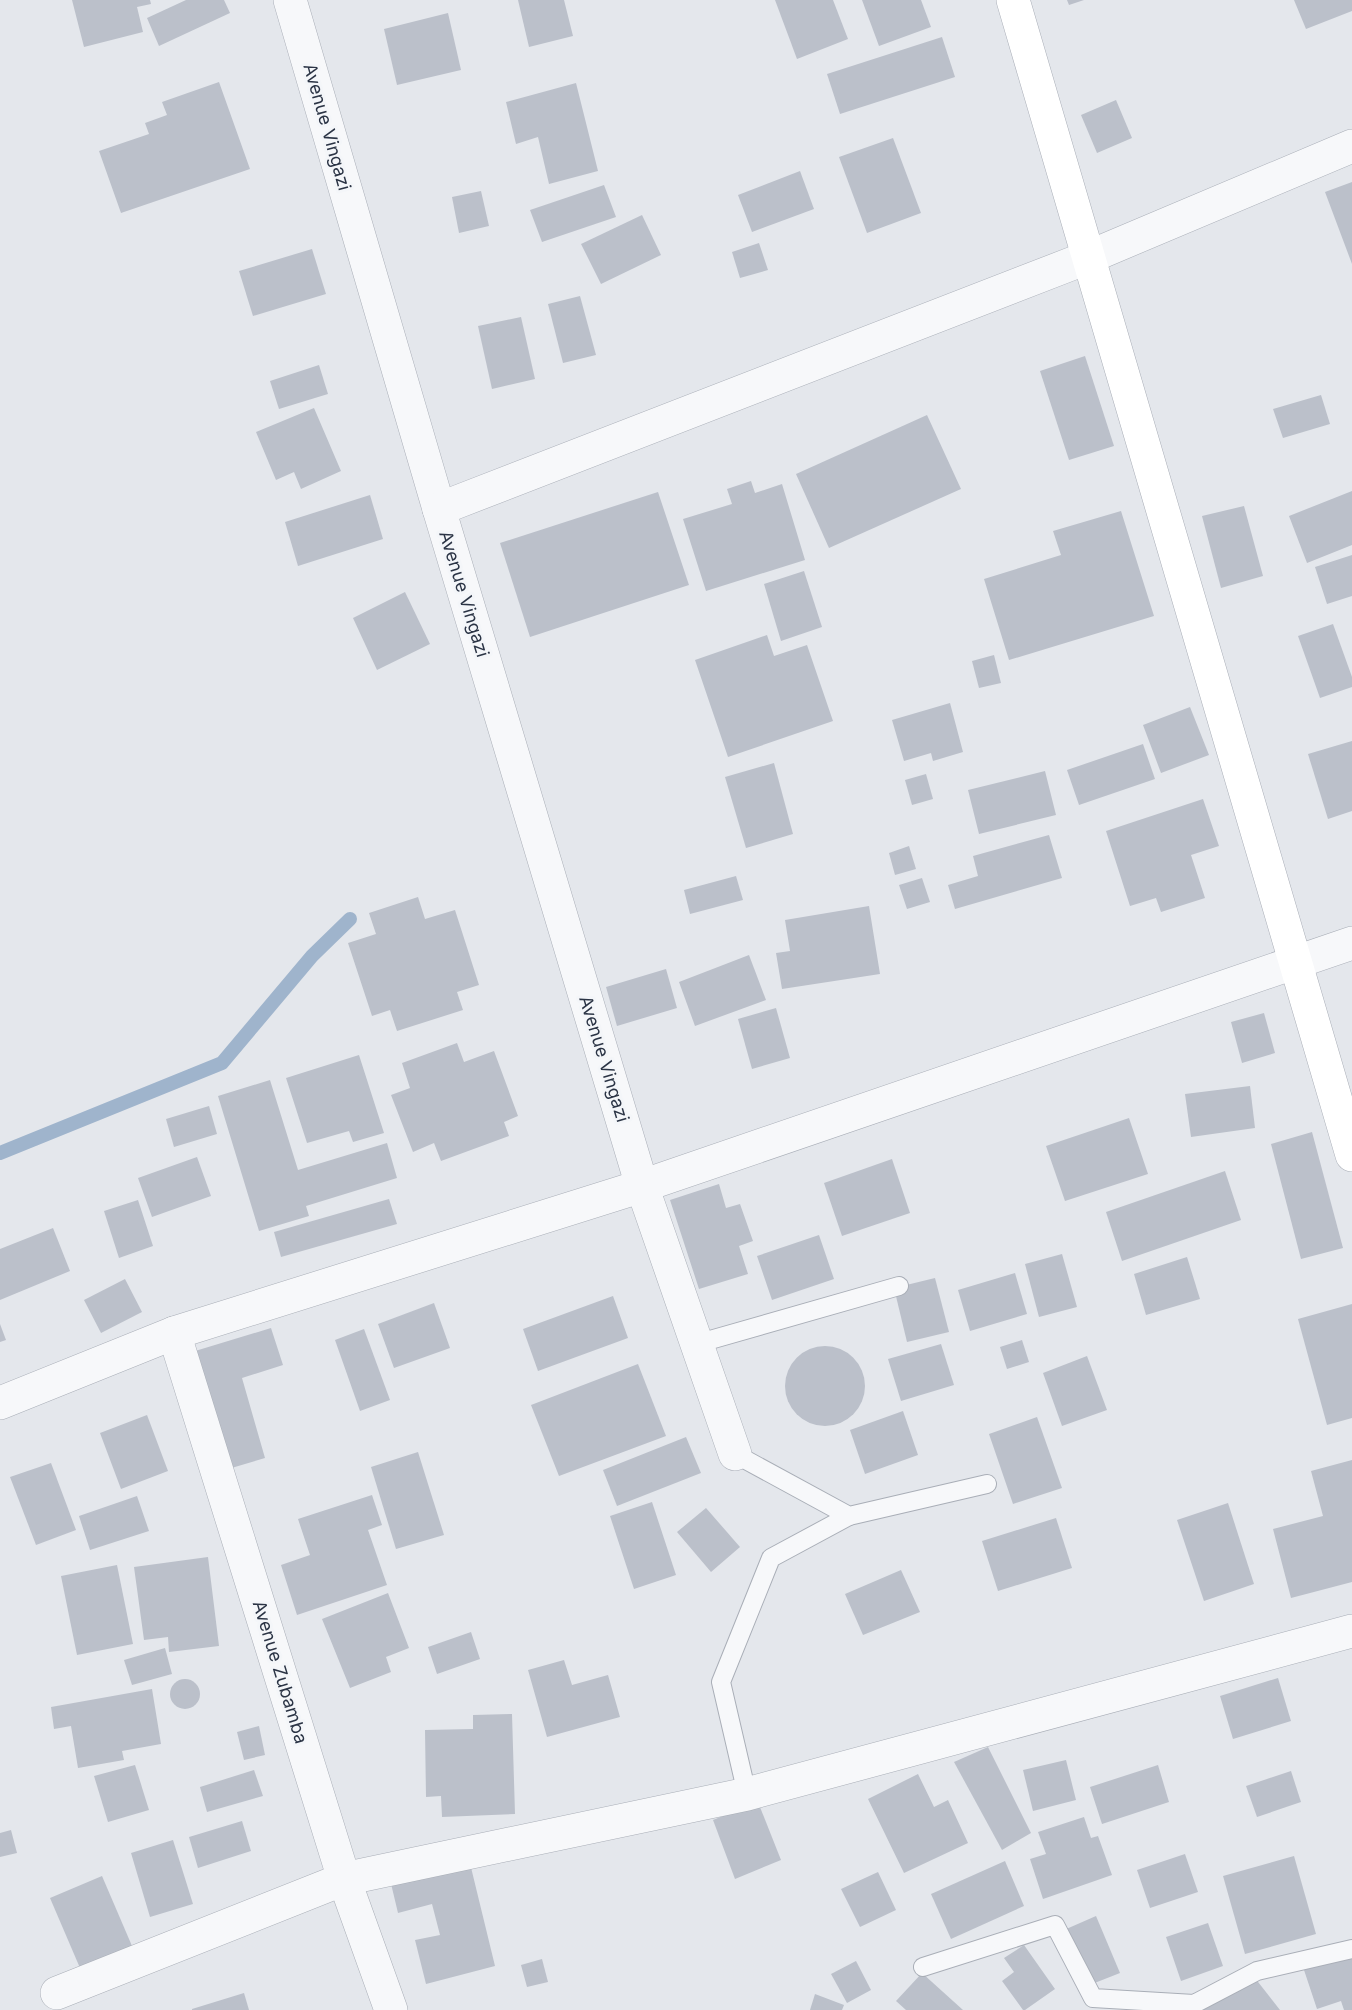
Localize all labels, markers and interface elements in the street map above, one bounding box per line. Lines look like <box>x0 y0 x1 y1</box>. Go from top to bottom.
street label: Avenue Vingazi <box>299 61 356 193</box>
street label: Avenue Vingazi <box>435 528 494 660</box>
street label: Avenue Vingazi <box>575 993 634 1125</box>
street label: Avenue Zubamba <box>249 1598 312 1746</box>

